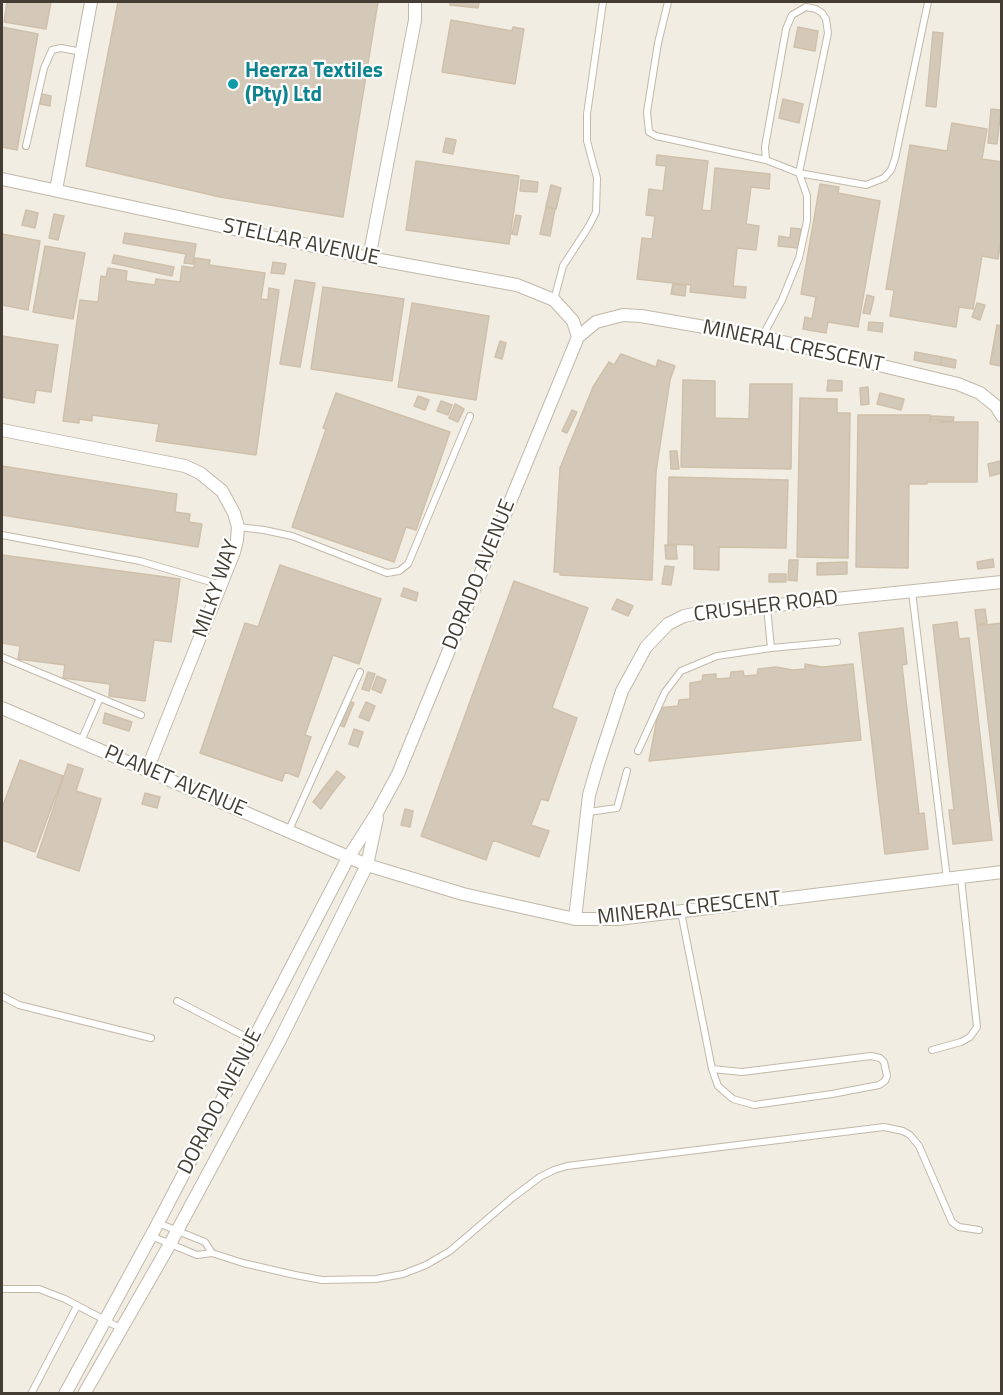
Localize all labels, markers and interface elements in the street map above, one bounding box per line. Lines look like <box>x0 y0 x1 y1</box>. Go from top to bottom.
place label: Heerza Textiles (Pty) Ltd <box>245 59 383 109</box>
marker: Heerza Textiles (Pty) Ltd <box>226 77 240 91</box>
street label: STELLAR AVENUE <box>220 214 382 272</box>
street label: MINERAL CRESCENT <box>700 316 886 378</box>
street label: DORADO AVENUE <box>438 496 522 654</box>
street label: MILKY WAY <box>189 537 245 641</box>
street label: CRUSHER ROAD <box>692 586 840 628</box>
street label: PLANET AVENUE <box>100 741 250 823</box>
street label: MINERAL CRESCENT <box>596 887 782 931</box>
street label: DORADO AVENUE <box>173 1025 269 1179</box>

